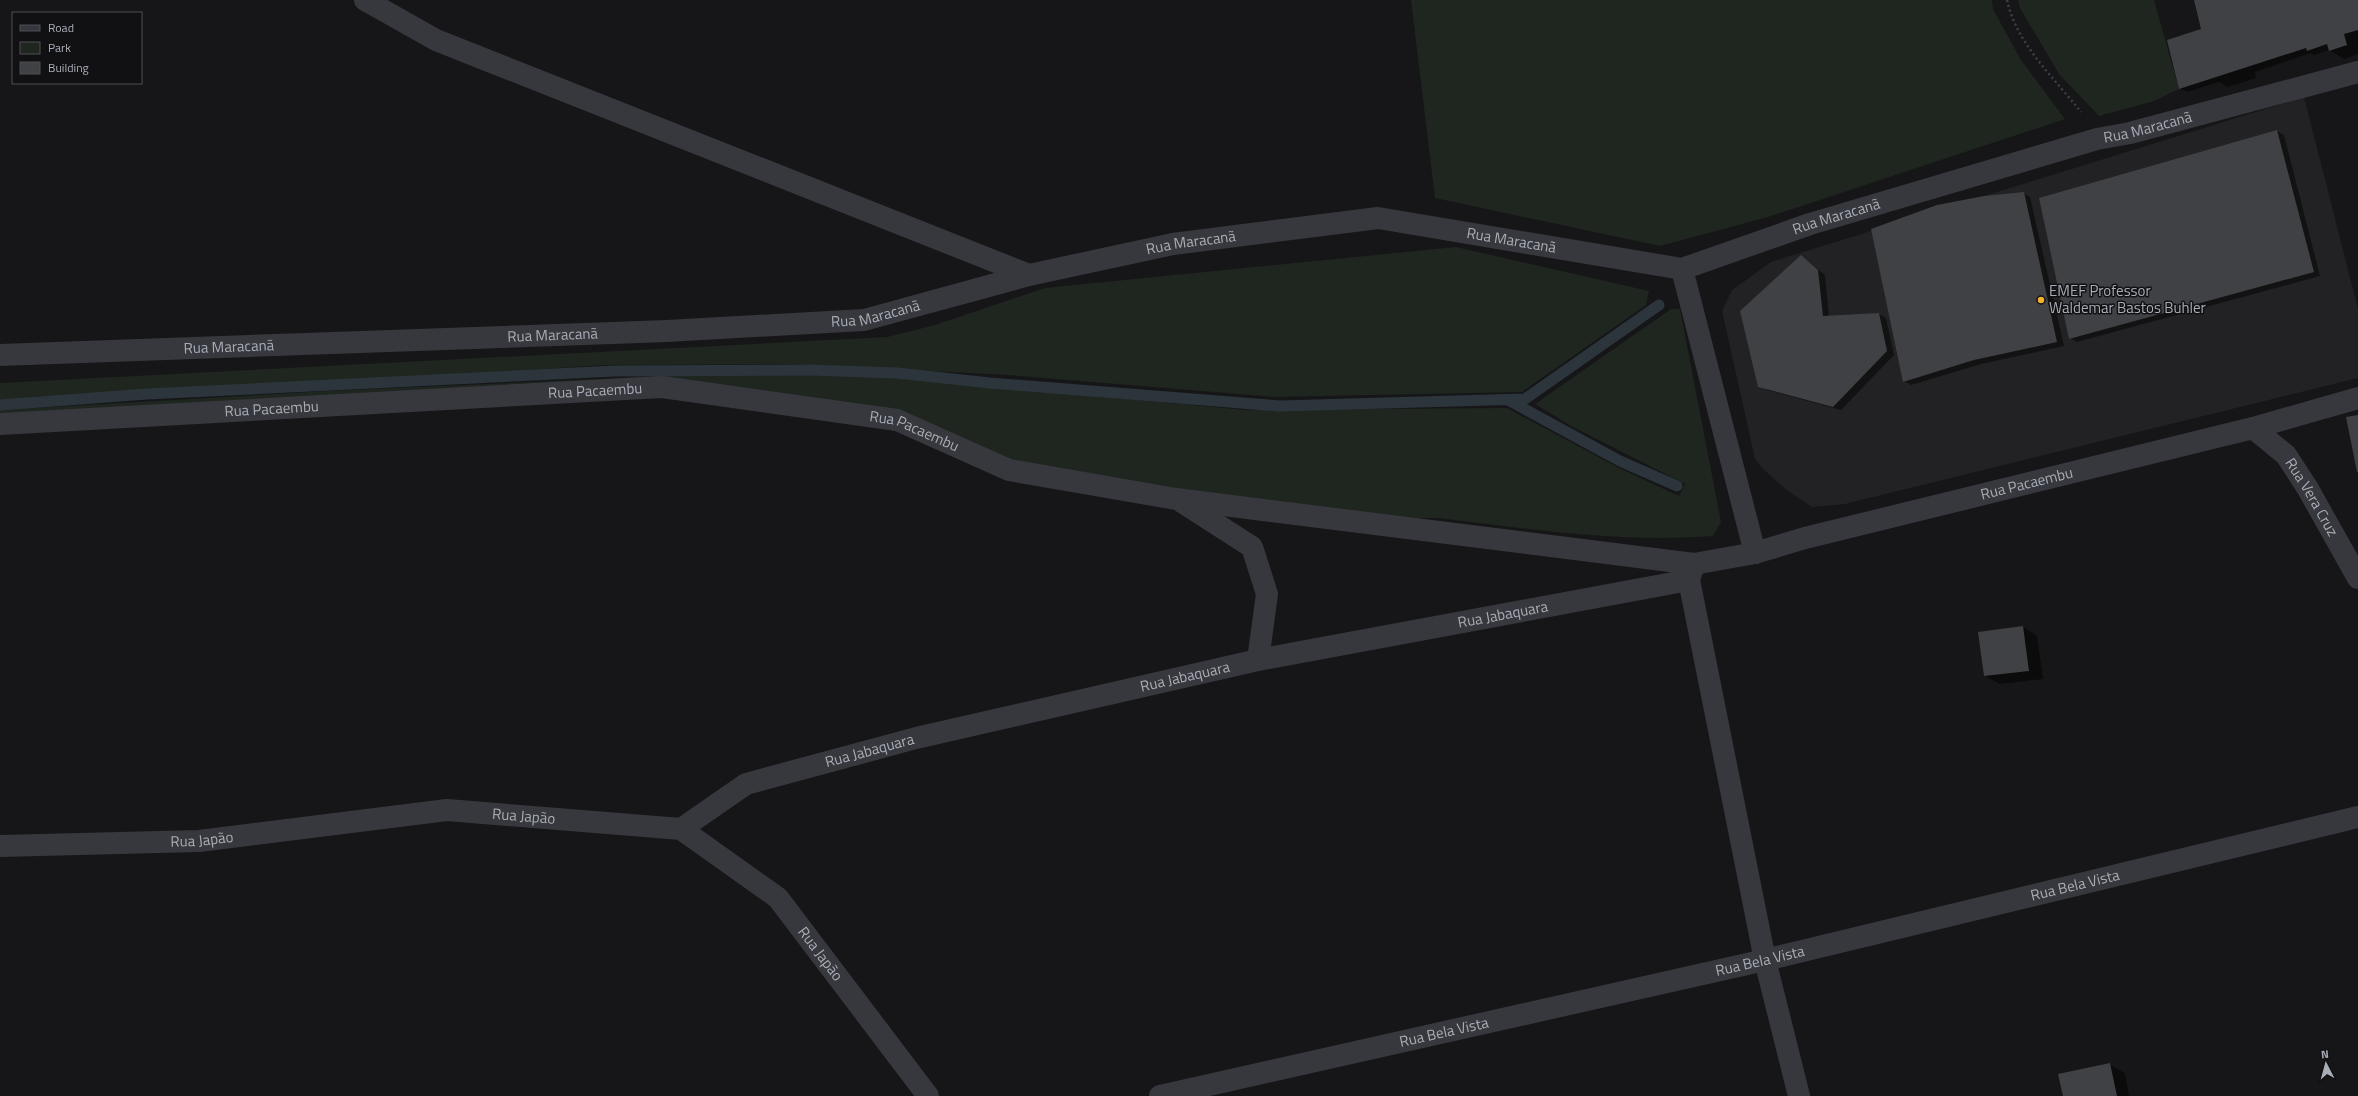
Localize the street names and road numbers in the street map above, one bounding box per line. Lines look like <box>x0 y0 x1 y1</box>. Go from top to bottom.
street label: Rua Maracanã <box>2102 105 2195 149</box>
street label: Rua Maracanã <box>1789 192 1883 240</box>
street label: Rua Maracanã <box>1465 221 1559 259</box>
street label: Rua Maracanã <box>1144 224 1238 261</box>
street label: Rua Maracanã <box>830 293 923 333</box>
street label: Rua Maracanã <box>507 321 599 348</box>
street label: Rua Maracanã <box>183 333 275 359</box>
street label: Rua Pacaembu <box>547 376 643 404</box>
street label: Rua Pacaembu <box>224 394 319 422</box>
street label: Rua Pacaembu <box>868 404 963 457</box>
street label: Rua Vera Cruz <box>2280 453 2344 541</box>
street label: Rua Pacaembu <box>1978 461 2075 506</box>
street label: Rua Jabaquara <box>1456 594 1550 634</box>
street label: Rua Jabaquara <box>1138 655 1232 698</box>
street label: Rua Jabaquara <box>822 727 917 773</box>
street label: Rua Japão <box>491 802 556 830</box>
street label: Rua Japão <box>170 825 235 853</box>
street label: Rua Bela Vista <box>2028 863 2122 907</box>
street label: Rua Japão <box>793 922 849 986</box>
street label: Rua Bela Vista <box>1713 939 1807 982</box>
street label: Rua Bela Vista <box>1397 1010 1491 1053</box>

